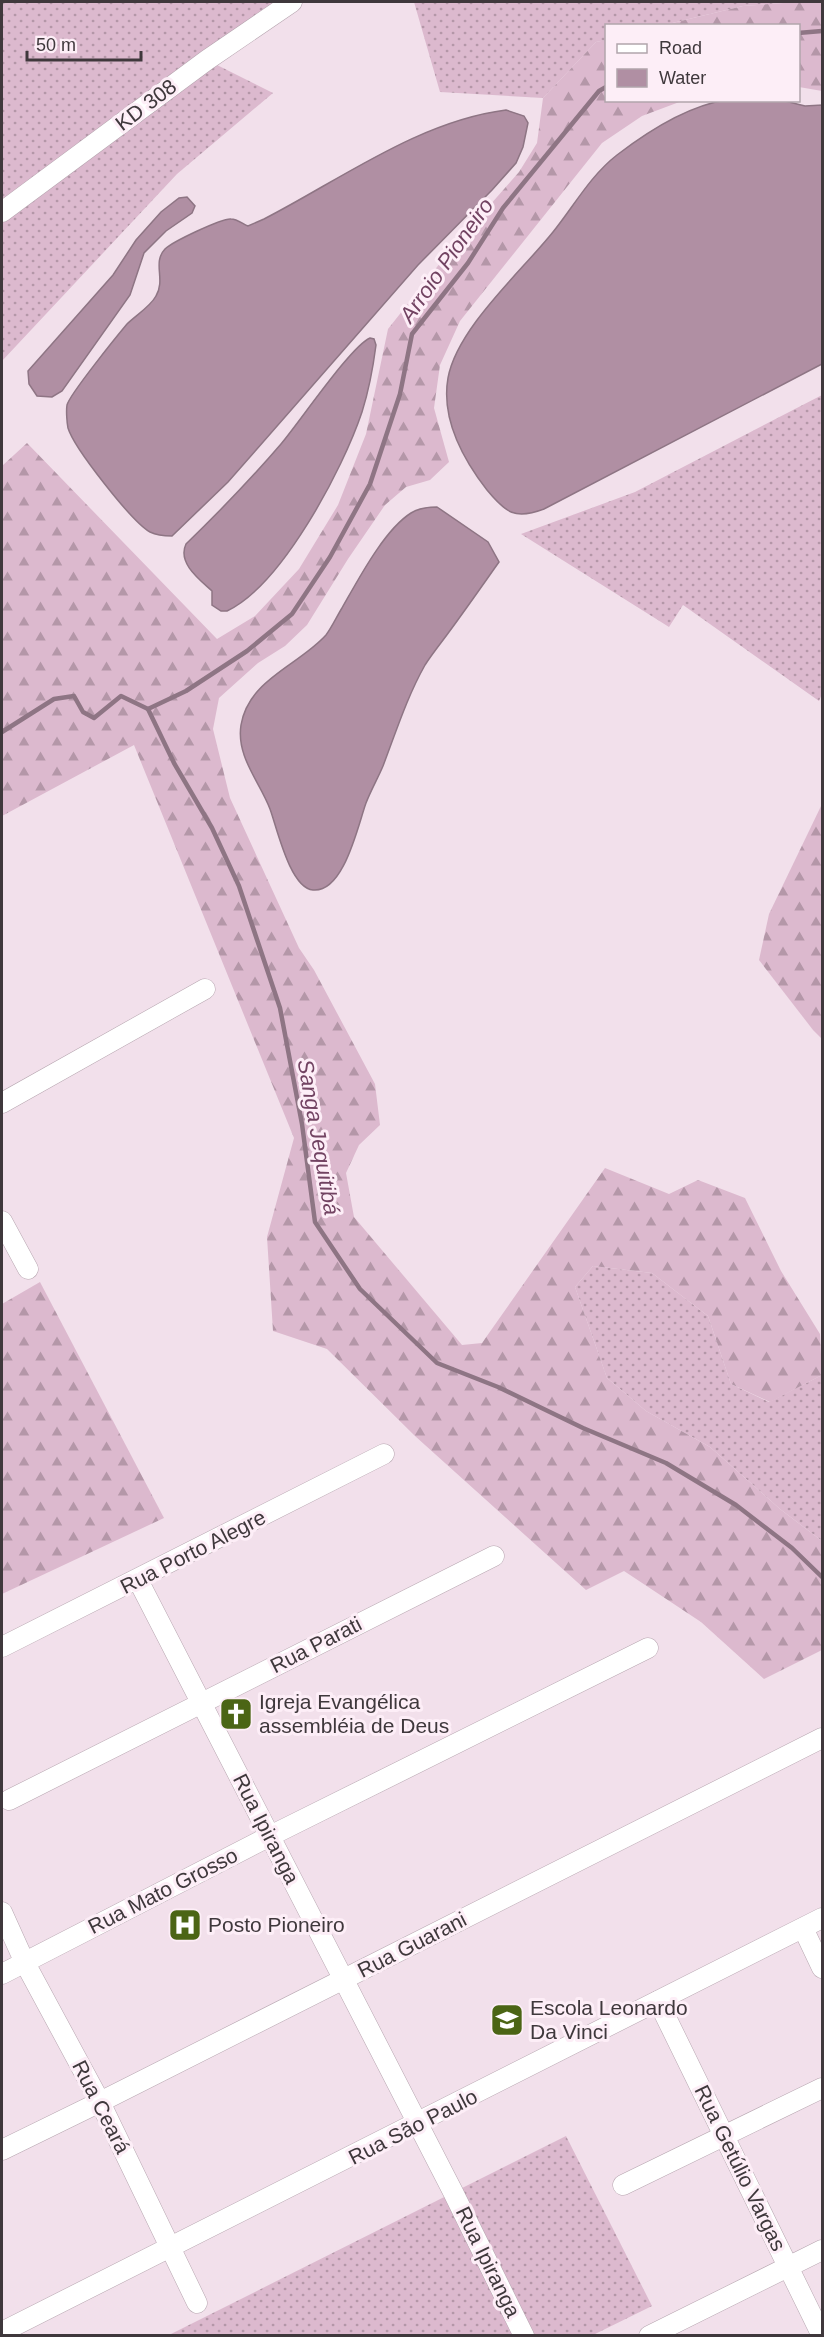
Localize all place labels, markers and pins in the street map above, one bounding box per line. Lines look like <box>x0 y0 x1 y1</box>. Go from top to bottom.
place label: Igreja Evangélica assembléia de Deus <box>259 1690 449 1737</box>
church icon: Igreja Evangélica assembléia de Deus <box>218 1696 254 1732</box>
hospital icon: Posto Pioneiro <box>167 1907 203 1943</box>
place label: Posto Pioneiro <box>208 1913 345 1936</box>
place label: Escola Leonardo Da Vinci <box>530 1996 688 2043</box>
school or university icon: Escola Leonardo Da Vinci <box>489 2002 525 2038</box>

